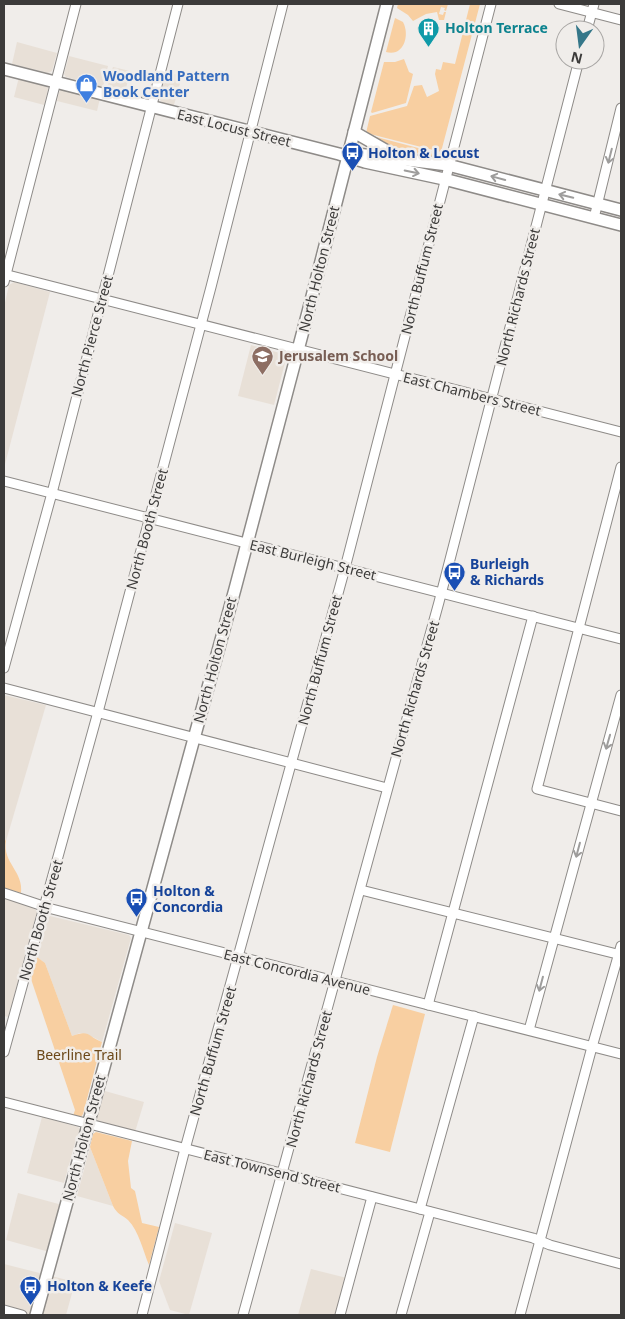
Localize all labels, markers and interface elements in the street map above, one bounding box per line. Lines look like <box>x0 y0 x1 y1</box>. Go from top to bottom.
building icon: Holton Terrace <box>417 16 441 47</box>
place label: Holton Terrace <box>445 18 548 37</box>
north arrow <box>555 20 605 70</box>
text: N <box>569 48 585 69</box>
place label: Woodland Pattern Book Center <box>103 66 230 101</box>
shop icon: Woodland Pattern Book Center <box>75 72 99 103</box>
street label: East Locust Street <box>175 104 293 151</box>
bus stop icon: Holton & Locust <box>340 141 364 172</box>
place label: Holton & Locust <box>368 143 479 162</box>
one-way arrow <box>605 147 614 163</box>
one-way arrow <box>404 168 420 177</box>
one-way arrow <box>490 173 506 183</box>
one-way arrow <box>559 191 575 200</box>
street label: North Buffum Street <box>396 202 447 336</box>
street label: North Holton Street <box>294 204 343 334</box>
street label: North Richards Street <box>491 226 544 368</box>
street label: North Pierce Street <box>66 273 117 399</box>
school or university icon: Jerusalem School <box>251 344 275 375</box>
place label: Jerusalem School <box>277 346 398 365</box>
street label: East Chambers Street <box>401 367 543 420</box>
street label: North Booth Street <box>121 466 172 592</box>
street label: East Burleigh Street <box>248 535 378 584</box>
place label: Burleigh & Richards <box>470 554 544 589</box>
bus stop icon: Burleigh & Richards <box>442 560 466 591</box>
street label: North Buffum Street <box>293 593 346 727</box>
street label: North Holton Street <box>189 595 240 725</box>
street label: North Richards Street <box>386 618 443 759</box>
one-way arrow <box>603 734 612 750</box>
one-way arrow <box>573 841 582 857</box>
street label: North Booth Street <box>14 857 67 982</box>
place label: Holton & Concordia <box>153 881 223 916</box>
bus stop icon: Holton & Concordia <box>125 887 149 918</box>
street label: East Concordia Avenue <box>222 944 373 999</box>
one-way arrow <box>536 976 545 992</box>
street label: North Buffum Street <box>185 984 240 1118</box>
street label: North Richards Street <box>281 1008 336 1150</box>
park label: Beerline Trail <box>36 1045 122 1064</box>
street label: North Holton Street <box>58 1073 109 1203</box>
street label: East Townsend Street <box>202 1144 342 1197</box>
bus stop icon: Holton & Keefe <box>19 1274 43 1305</box>
place label: Holton & Keefe <box>47 1276 152 1295</box>

